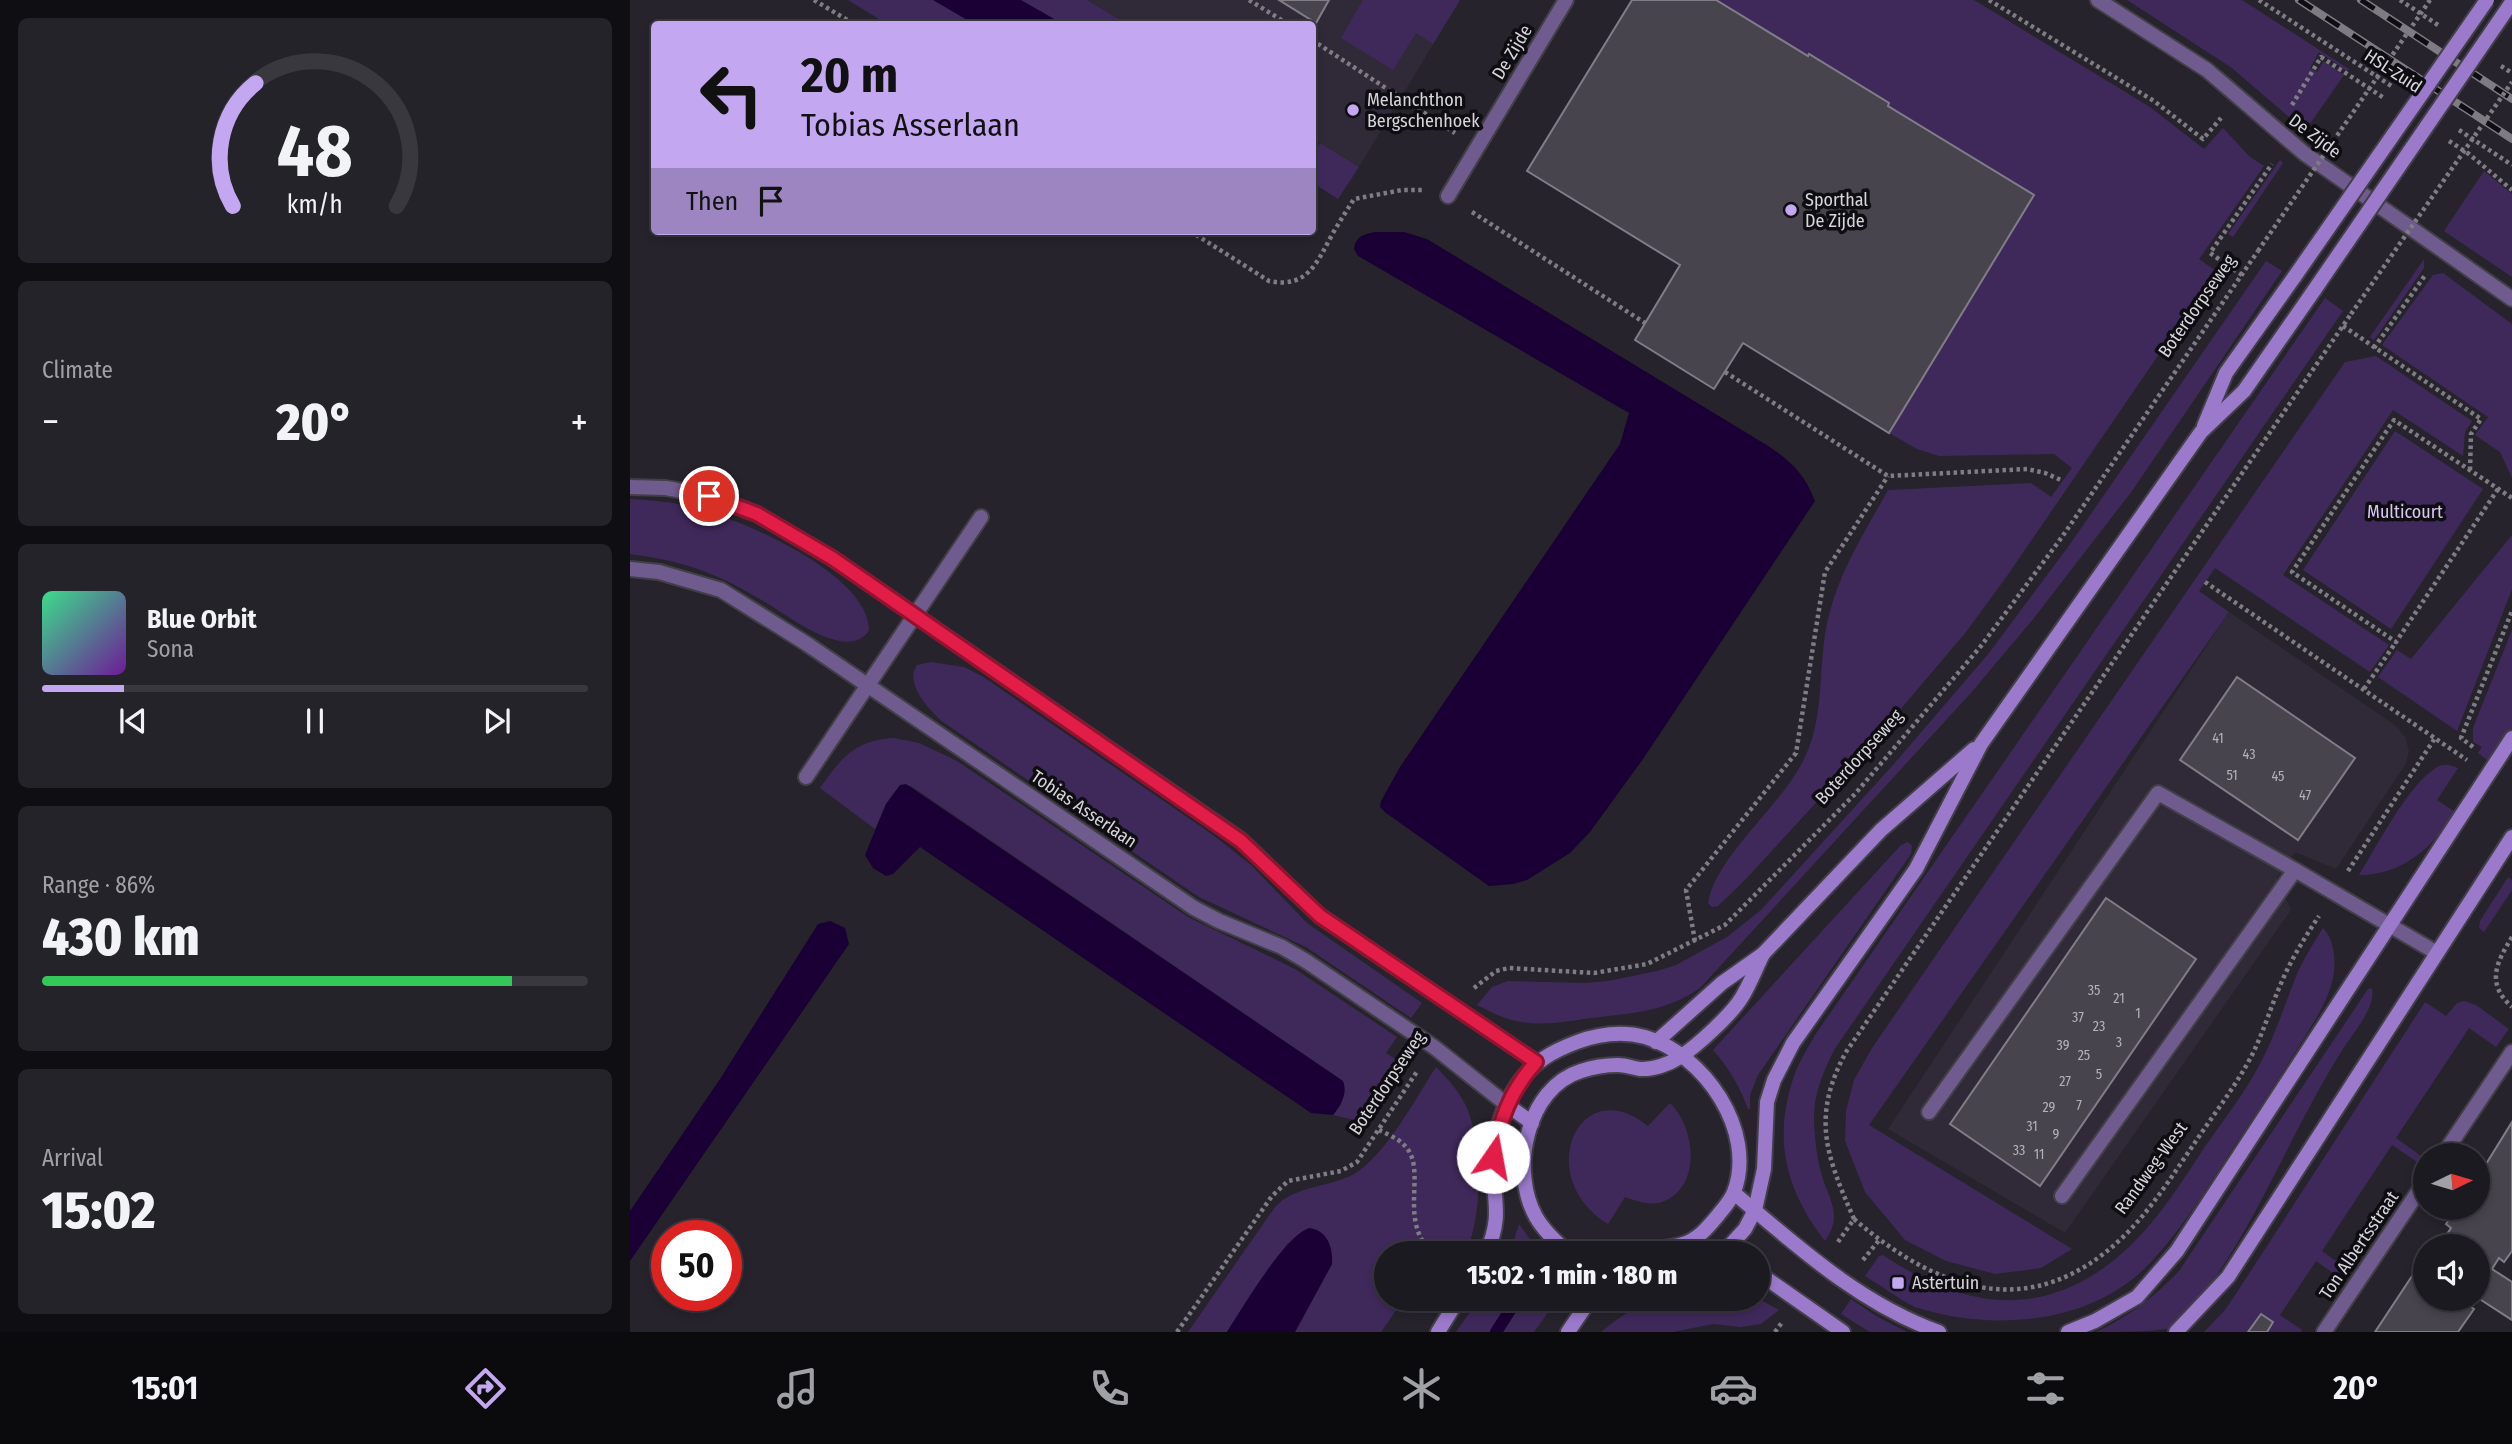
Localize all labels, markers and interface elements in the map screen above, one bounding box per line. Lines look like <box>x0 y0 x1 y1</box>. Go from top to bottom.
street label: De Zijde <box>1487 21 1537 83</box>
street label: HSL-Zuid <box>2360 44 2426 98</box>
text: 20 m <box>801 46 898 105</box>
icon: left <box>686 49 777 140</box>
place label: Melanchthon Bergschenhoek <box>1367 89 1480 132</box>
marker: Melanchthon Bergschenhoek <box>1345 102 1361 118</box>
text: Tobias Asserlaan <box>801 106 1020 144</box>
text: 48 <box>277 109 353 196</box>
street label: De Zijde <box>2285 109 2346 163</box>
icon: arrive <box>752 182 790 220</box>
text: Then <box>686 186 738 217</box>
place label: Sporthal De Zijde <box>1805 189 1868 232</box>
text: km/h <box>287 190 343 220</box>
marker: Sporthal De Zijde <box>1783 202 1799 218</box>
street label: Boterdorpseweg <box>2153 250 2241 362</box>
text: Climate <box>42 356 113 384</box>
text: 20° <box>276 391 354 454</box>
text: − <box>42 399 59 445</box>
text: + <box>571 399 588 445</box>
pin <box>679 466 739 526</box>
icon: arrive <box>690 477 728 515</box>
park label: Multicourt <box>2367 501 2443 523</box>
text: Blue Orbit <box>147 604 257 635</box>
text: Sona <box>147 635 194 663</box>
icon: previous <box>114 702 152 740</box>
icon: pause <box>296 702 334 740</box>
icon: next <box>478 702 516 740</box>
street label: Boterdorpseweg <box>1811 705 1908 809</box>
house number: 41 <box>2212 730 2224 747</box>
house number: 43 <box>2243 746 2255 763</box>
street label: Tobias Asserlaan <box>1027 765 1141 853</box>
house number: 51 <box>2226 767 2238 784</box>
house number: 45 <box>2271 768 2285 785</box>
house number: 47 <box>2299 787 2311 804</box>
text: Range · 86% <box>42 871 155 899</box>
text: 430 km <box>42 906 200 969</box>
house number: 35 <box>2088 982 2100 999</box>
house number: 21 <box>2113 990 2125 1007</box>
house number: 1 <box>2135 1005 2141 1022</box>
house number: 37 <box>2072 1009 2084 1026</box>
house number: 23 <box>2093 1018 2105 1035</box>
street label: Boterdorpseweg <box>1344 1027 1430 1139</box>
house number: 3 <box>2116 1034 2122 1051</box>
house number: 39 <box>2057 1037 2070 1054</box>
house number: 25 <box>2078 1047 2090 1064</box>
house number: 5 <box>2096 1066 2102 1083</box>
house number: 27 <box>2059 1073 2071 1090</box>
house number: 7 <box>2076 1097 2082 1114</box>
house number: 29 <box>2043 1099 2056 1116</box>
street label: Randweg-West <box>2110 1117 2192 1219</box>
house number: 31 <box>2026 1118 2038 1135</box>
position arrow <box>1456 1120 1530 1194</box>
house number: 9 <box>2053 1126 2060 1143</box>
house number: 33 <box>2013 1142 2025 1159</box>
north arrow <box>2413 1143 2490 1220</box>
map controls <box>2413 1143 2490 1311</box>
text: Arrival <box>42 1144 103 1172</box>
house number: 11 <box>2034 1146 2044 1163</box>
text: 15:02 <box>42 1179 155 1242</box>
street label: Ton Albertsstraat <box>2315 1187 2403 1303</box>
speed limit sign: 50 <box>651 1220 742 1311</box>
button: sound <box>2413 1234 2490 1311</box>
text: 15:02 · 1 min · 180 m <box>1467 1260 1677 1291</box>
place label: Astertuin <box>1912 1272 1979 1294</box>
marker: Astertuin <box>1890 1275 1906 1291</box>
icon: directions <box>461 1364 510 1413</box>
icon: music <box>773 1364 822 1413</box>
icon: phone <box>1085 1364 1134 1413</box>
icon: climate <box>1397 1364 1446 1413</box>
icon: car <box>1709 1364 1758 1413</box>
icon: filters <box>2021 1364 2070 1413</box>
text: 15:01 <box>131 1369 198 1407</box>
text: 20° <box>2333 1369 2380 1407</box>

